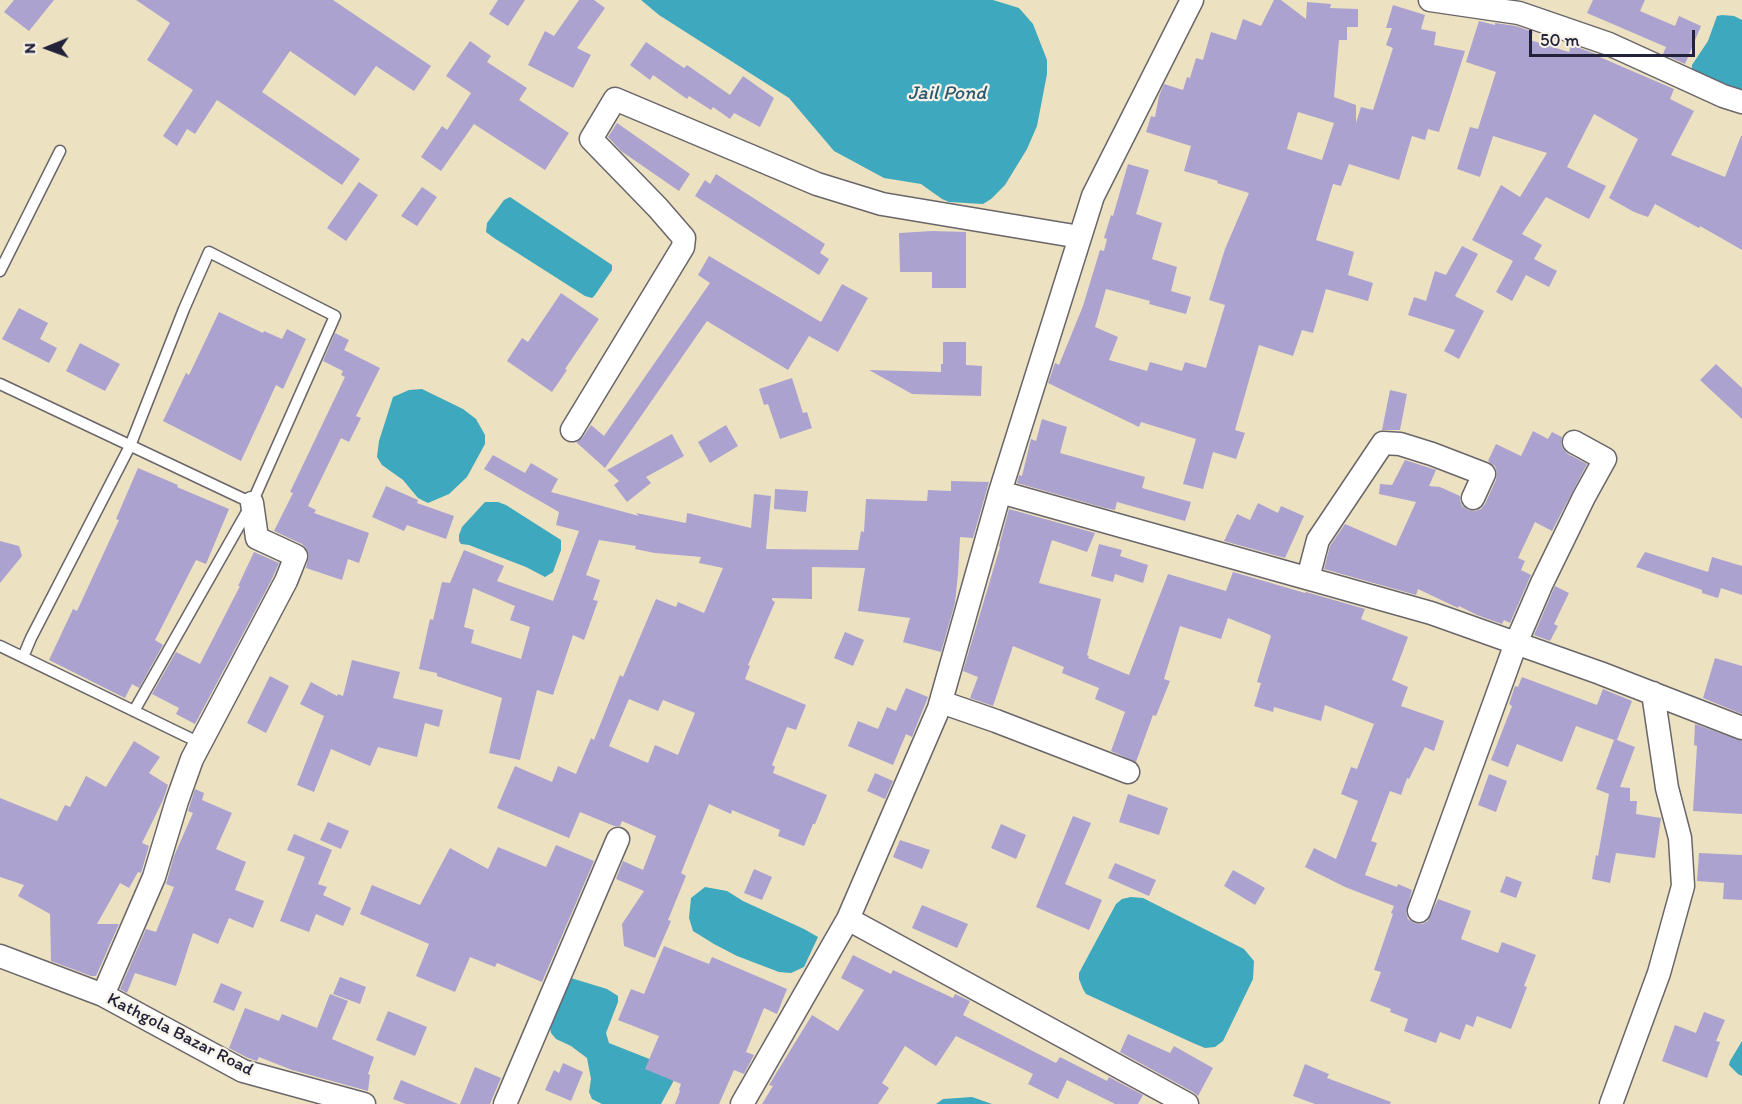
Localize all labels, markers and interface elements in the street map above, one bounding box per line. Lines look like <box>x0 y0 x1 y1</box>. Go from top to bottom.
north arrow <box>18 18 78 78</box>
scale bar <box>1532 18 1698 56</box>
text: 50 m <box>1540 29 1580 51</box>
text: N <box>20 43 39 54</box>
water label: Jail Pond <box>908 82 986 106</box>
street label: Kathgola Bazar Road <box>103 989 257 1081</box>

